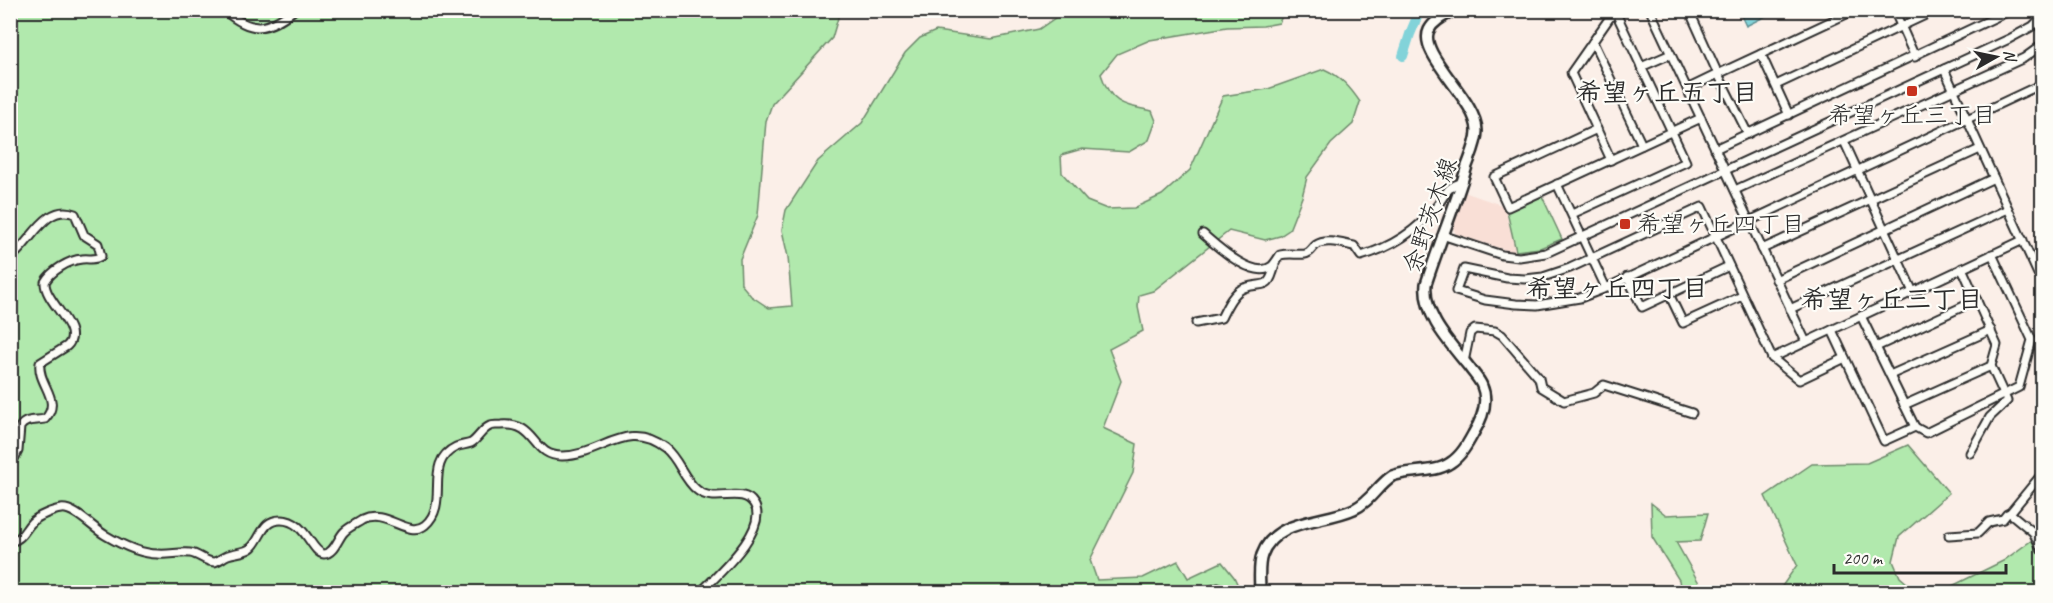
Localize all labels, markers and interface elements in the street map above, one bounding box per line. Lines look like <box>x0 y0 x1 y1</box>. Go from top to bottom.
north arrow <box>1966 27 2026 87</box>
text: N <box>1999 48 2021 64</box>
district label: 希望ヶ丘五丁目 <box>1576 76 1758 109</box>
marker: 希望ヶ丘三丁目 <box>1905 84 1919 98</box>
place label: 希望ヶ丘三丁目 <box>1828 100 1996 130</box>
street label: 余野茨木線 <box>1396 153 1464 277</box>
place label: 希望ヶ丘四丁目 <box>1637 209 1805 239</box>
marker: 希望ヶ丘四丁目 <box>1618 217 1632 231</box>
district label: 希望ヶ丘四丁目 <box>1526 272 1708 305</box>
district label: 希望ヶ丘三丁目 <box>1801 283 1983 316</box>
scale bar <box>1834 537 2006 575</box>
text: 200 m <box>1843 547 1884 569</box>

